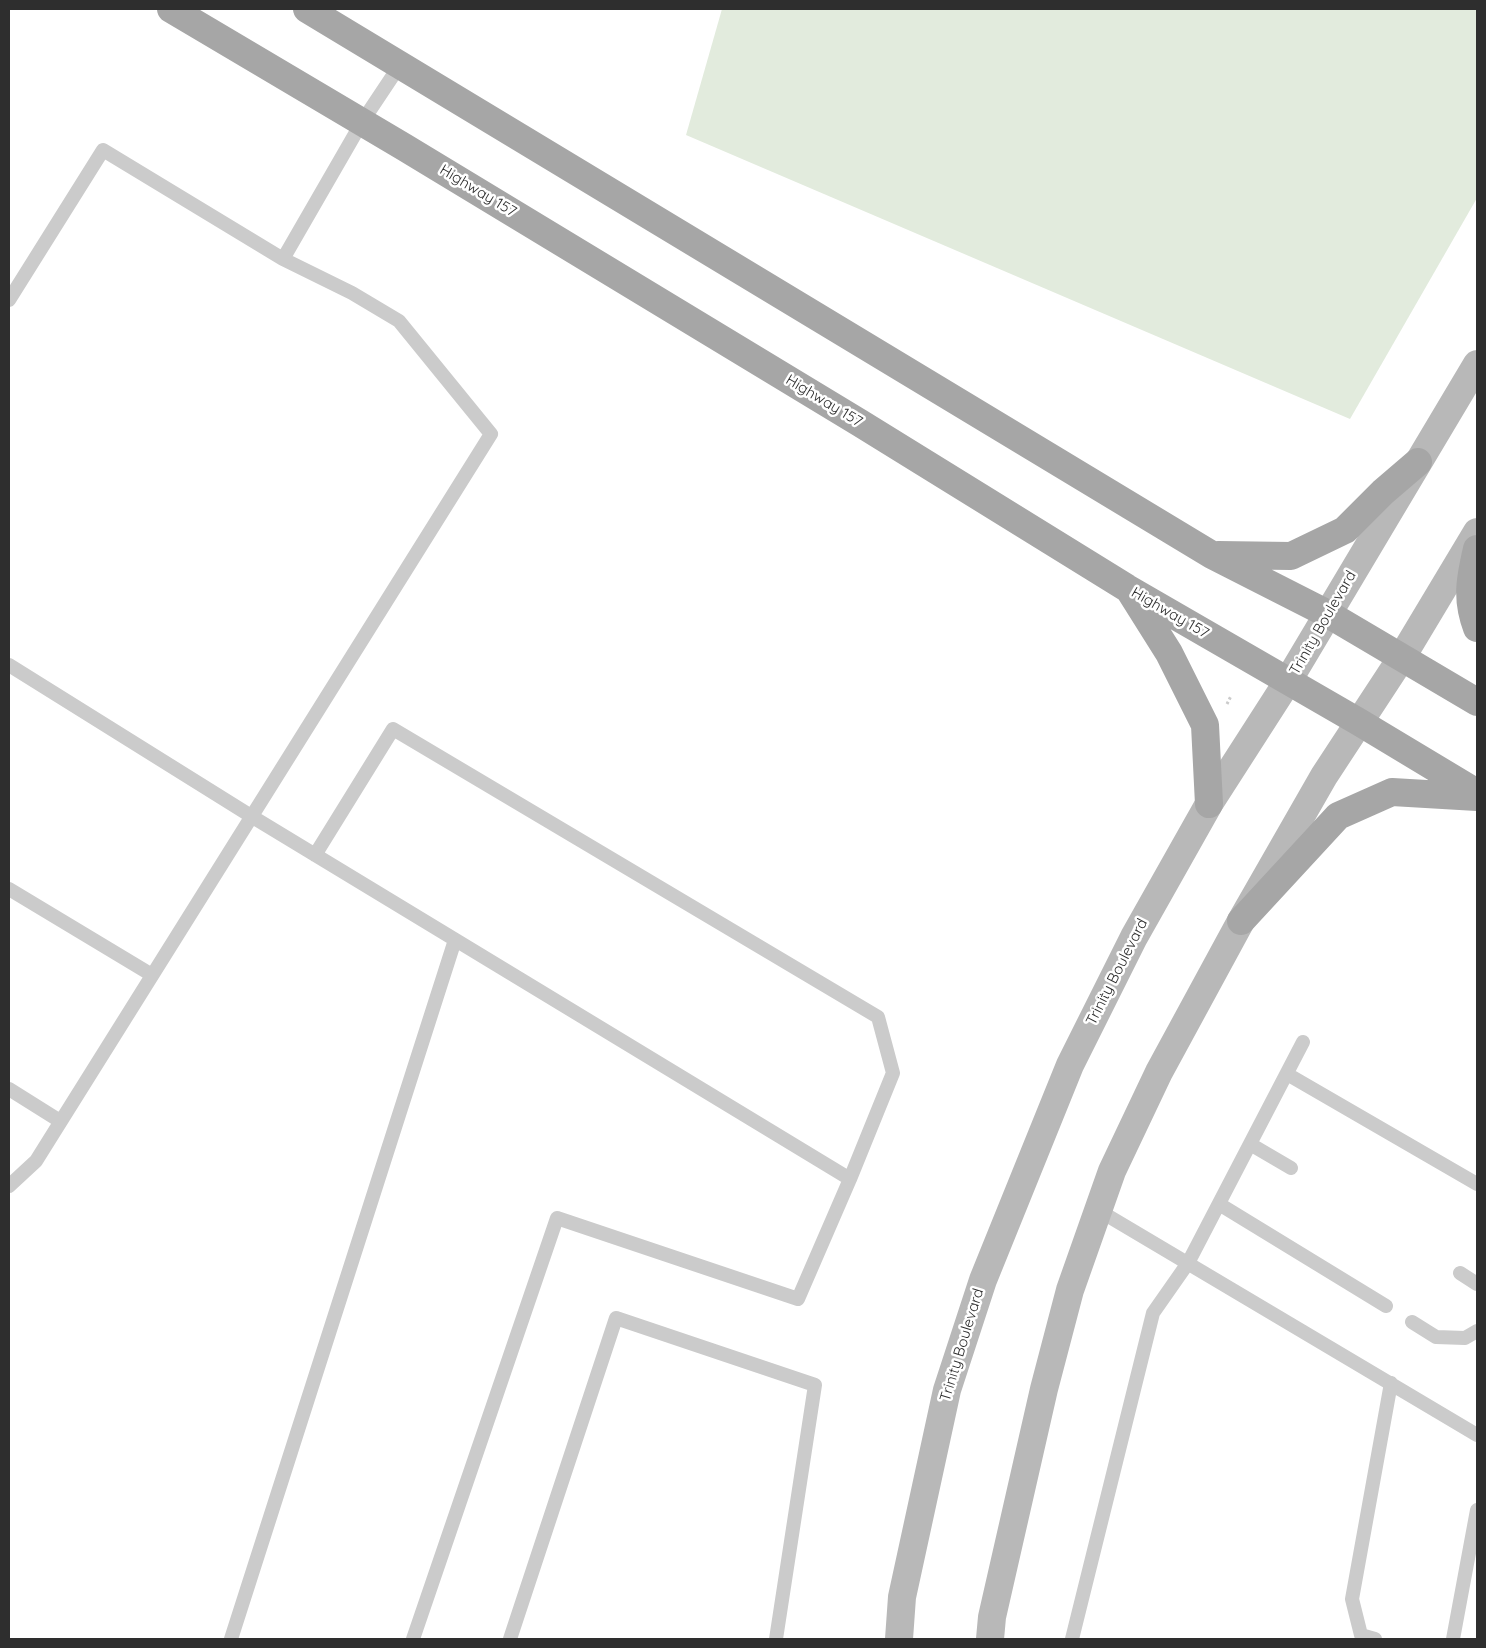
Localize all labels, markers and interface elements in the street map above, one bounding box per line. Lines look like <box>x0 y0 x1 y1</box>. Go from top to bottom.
street label: Highway 157 <box>436 161 520 221</box>
street label: Highway 157 <box>782 371 866 431</box>
street label: Trinity Boulevard <box>1286 568 1360 678</box>
street label: Highway 157 <box>1128 584 1212 642</box>
street label: Trinity Boulevard <box>1082 916 1152 1028</box>
street label: Trinity Boulevard <box>936 1286 988 1404</box>

